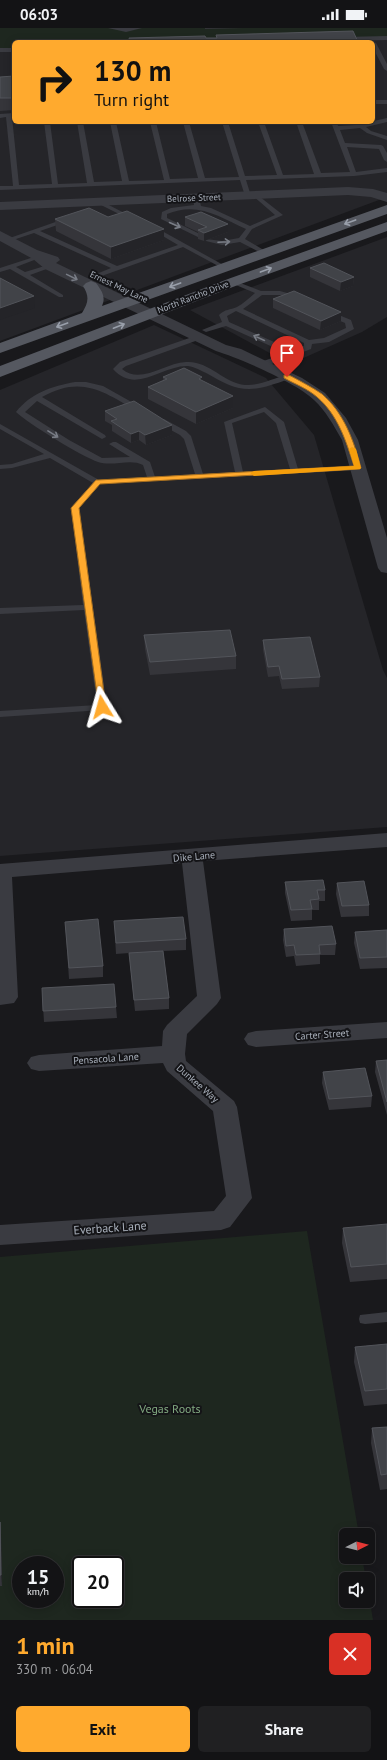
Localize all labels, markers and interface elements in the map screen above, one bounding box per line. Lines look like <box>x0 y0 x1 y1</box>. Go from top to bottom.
text: 06:03 <box>20 5 58 24</box>
text: 130 m <box>94 52 171 89</box>
icon: right <box>28 56 80 108</box>
text: Turn right <box>94 88 169 111</box>
street label: Belrose Street <box>167 191 221 204</box>
one-way arrow <box>344 219 357 226</box>
one-way arrow <box>168 222 180 229</box>
one-way arrow <box>217 238 230 246</box>
one-way arrow <box>259 266 271 274</box>
street label: Ernest May Lane <box>88 268 150 305</box>
one-way arrow <box>66 274 78 281</box>
street label: North Rancho Drive <box>156 278 230 315</box>
one-way arrow <box>170 281 182 289</box>
one-way arrow <box>113 321 125 329</box>
one-way arrow <box>56 322 68 330</box>
one-way arrow <box>253 334 265 341</box>
pin <box>270 336 304 377</box>
icon: arrive <box>276 342 298 364</box>
one-way arrow <box>47 430 59 438</box>
position arrow <box>81 686 123 728</box>
street label: Dike Lane <box>172 848 216 865</box>
street label: Carter Street <box>295 1026 350 1043</box>
street label: Pensacola Lane <box>73 1050 139 1067</box>
street label: Dunkee Way <box>174 1061 222 1106</box>
street label: Everback Lane <box>73 1217 147 1238</box>
park label: Vegas Roots <box>138 1401 201 1416</box>
north arrow <box>339 1528 375 1564</box>
map controls <box>339 1528 375 1608</box>
speed limit sign: 20 <box>72 1556 124 1608</box>
text: 15 <box>27 1564 49 1590</box>
button: sound <box>339 1572 375 1608</box>
text: km/h <box>27 1585 49 1598</box>
text: 1 min <box>16 1630 75 1661</box>
button: close <box>329 1633 371 1675</box>
text: 330 m · 06:04 <box>16 1661 93 1678</box>
button: Exit <box>16 1706 190 1752</box>
button: Share <box>198 1706 371 1752</box>

